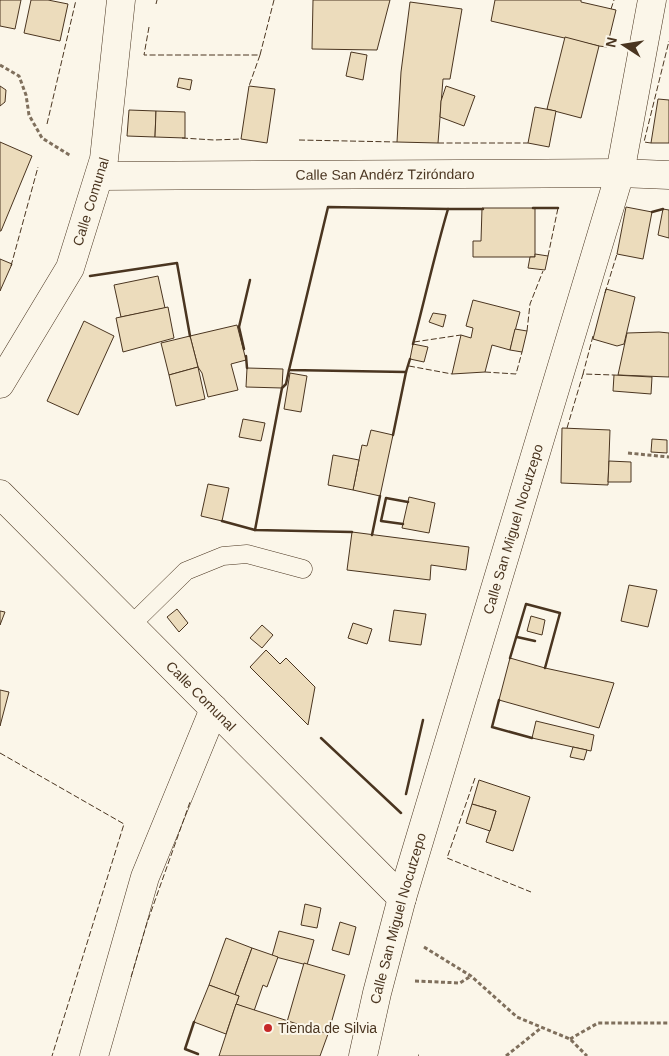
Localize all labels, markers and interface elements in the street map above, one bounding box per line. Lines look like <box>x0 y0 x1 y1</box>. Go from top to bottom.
north arrow <box>599 20 649 70</box>
text: N <box>602 36 620 49</box>
street label: Calle Comunal <box>69 155 112 248</box>
street label: Calle San Andérz Tziróndaro <box>295 166 475 183</box>
street label: Calle San Miguel Nocutzepo <box>480 442 546 616</box>
street label: Calle Comunal <box>163 658 239 734</box>
street label: Calle San Miguel Nocutzepo <box>367 831 429 1005</box>
place label: Tienda de Silvia <box>278 1020 377 1036</box>
marker: Tienda de Silvia <box>262 1022 274 1034</box>

